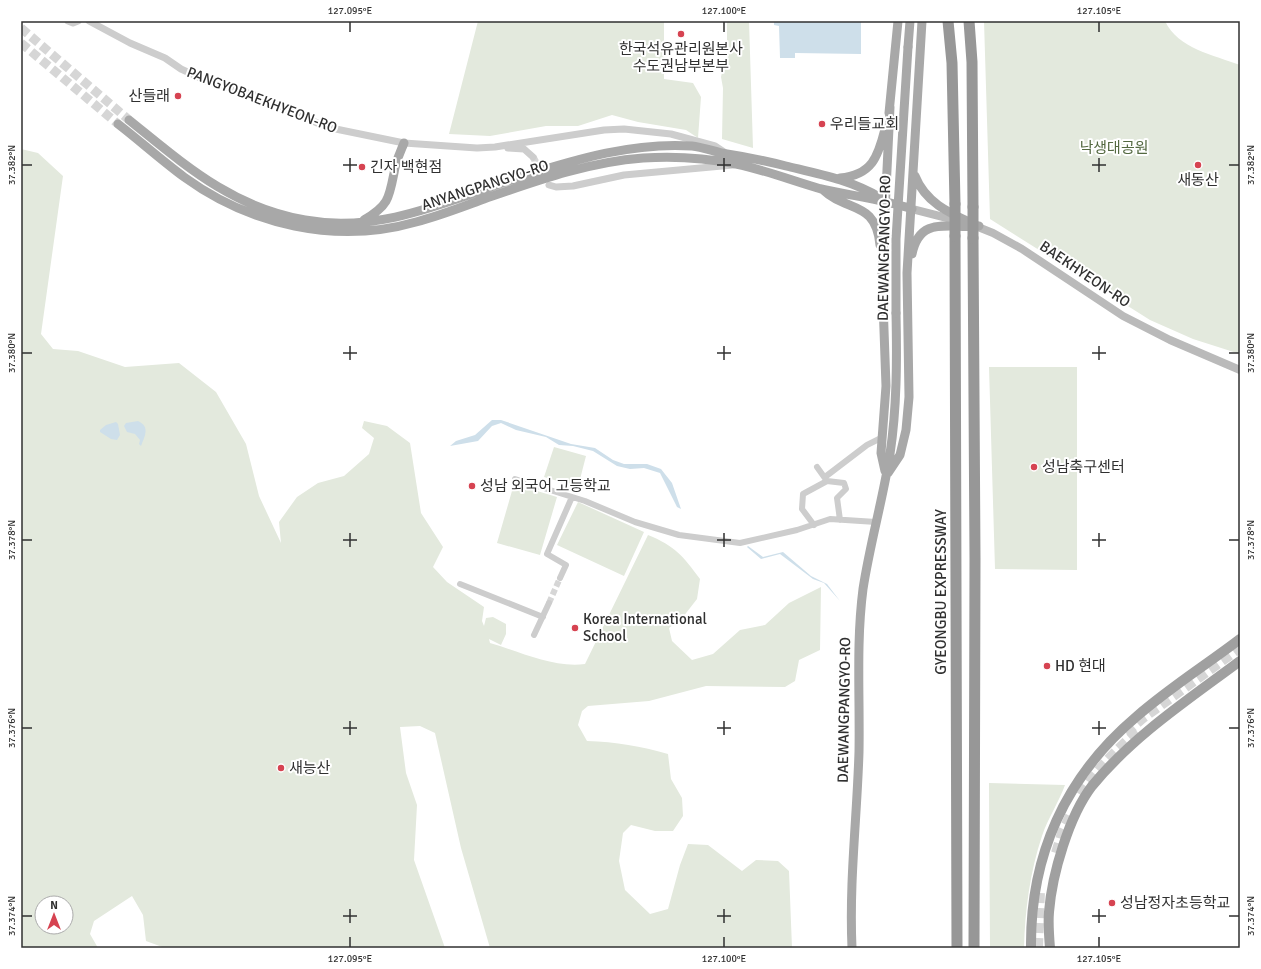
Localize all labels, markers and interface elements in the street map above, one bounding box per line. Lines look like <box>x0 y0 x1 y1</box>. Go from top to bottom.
text: 127.095°E <box>328 5 373 17</box>
text: 127.100°E <box>702 5 747 17</box>
text: 127.105°E <box>1077 5 1122 17</box>
marker: 한국석유관리원본사 수도권남부본부 <box>676 29 686 39</box>
place label: 한국석유관리원본사 수도권남부본부 <box>619 40 743 75</box>
street label: PANGYOBAEKHYEON-RO <box>184 63 340 137</box>
place label: 산들래 <box>129 87 170 105</box>
marker: 산들래 <box>173 91 183 101</box>
place label: 우리들교회 <box>830 115 899 133</box>
marker: 우리들교회 <box>817 119 827 129</box>
park label: 낙생대공원 <box>1079 139 1149 157</box>
text: 37.382°N <box>6 145 18 185</box>
text: 37.382°N <box>1245 145 1257 185</box>
street label: ANYANGPANGYO-RO <box>419 156 551 214</box>
place label: 긴자 백현점 <box>370 158 442 176</box>
marker: 새동산 <box>1193 160 1203 170</box>
marker: 긴자 백현점 <box>357 162 367 172</box>
place label: 새동산 <box>1177 171 1219 189</box>
street label: DAEWANGPANGYO-RO <box>874 175 894 321</box>
street label: BAEKHYEON-RO <box>1036 237 1134 311</box>
text: 37.380°N <box>6 333 18 373</box>
text: 37.380°N <box>1245 333 1257 373</box>
place label: 성남축구센터 <box>1042 458 1125 476</box>
marker: 성남축구센터 <box>1029 462 1039 472</box>
place label: 성남 외국어 고등학교 <box>480 477 611 495</box>
marker: 성남 외국어 고등학교 <box>467 481 477 491</box>
street label: GYEONGBU EXPRESSWAY <box>932 509 950 675</box>
text: 37.378°N <box>6 520 18 560</box>
text: 37.378°N <box>1245 520 1257 560</box>
place label: Korea International School <box>583 610 707 645</box>
marker: Korea International School <box>570 623 580 633</box>
street label: DAEWANGPANGYO-RO <box>834 637 854 783</box>
place label: HD 현대 <box>1055 657 1106 675</box>
marker: HD 현대 <box>1042 661 1052 671</box>
text: 37.376°N <box>6 708 18 748</box>
text: 37.376°N <box>1245 708 1257 748</box>
place label: 새능산 <box>289 759 331 777</box>
marker: 새능산 <box>276 763 286 773</box>
place label: 성남정자초등학교 <box>1120 894 1230 912</box>
north arrow <box>34 895 74 935</box>
text: 37.374°N <box>6 896 18 936</box>
text: 37.374°N <box>1245 896 1257 936</box>
marker: 성남정자초등학교 <box>1107 898 1117 908</box>
text: N <box>50 899 58 912</box>
text: 127.095°E <box>328 953 373 965</box>
text: 127.100°E <box>702 953 747 965</box>
text: 127.105°E <box>1077 953 1122 965</box>

